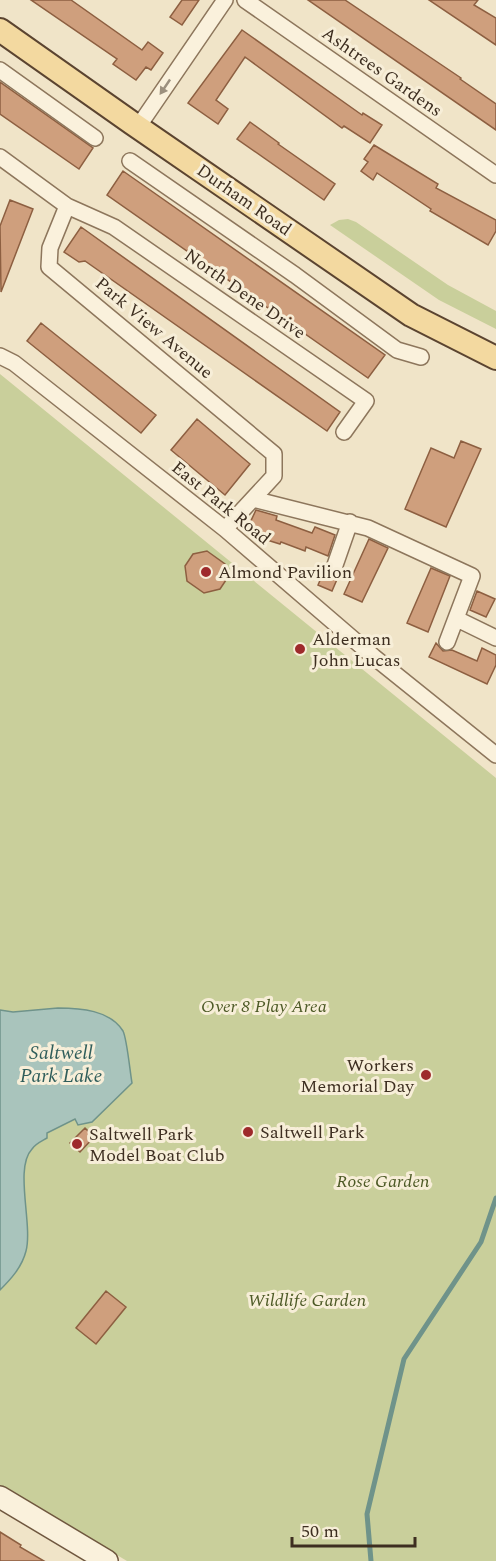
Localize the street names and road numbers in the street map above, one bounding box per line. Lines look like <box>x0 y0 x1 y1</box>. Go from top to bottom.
street label: Ashtrees Gardens <box>316 20 448 124</box>
street label: Durham Road <box>191 157 297 243</box>
street label: North Dene Drive <box>179 242 311 346</box>
street label: Park View Avenue <box>89 270 219 386</box>
street label: East Park Road <box>165 454 277 552</box>

